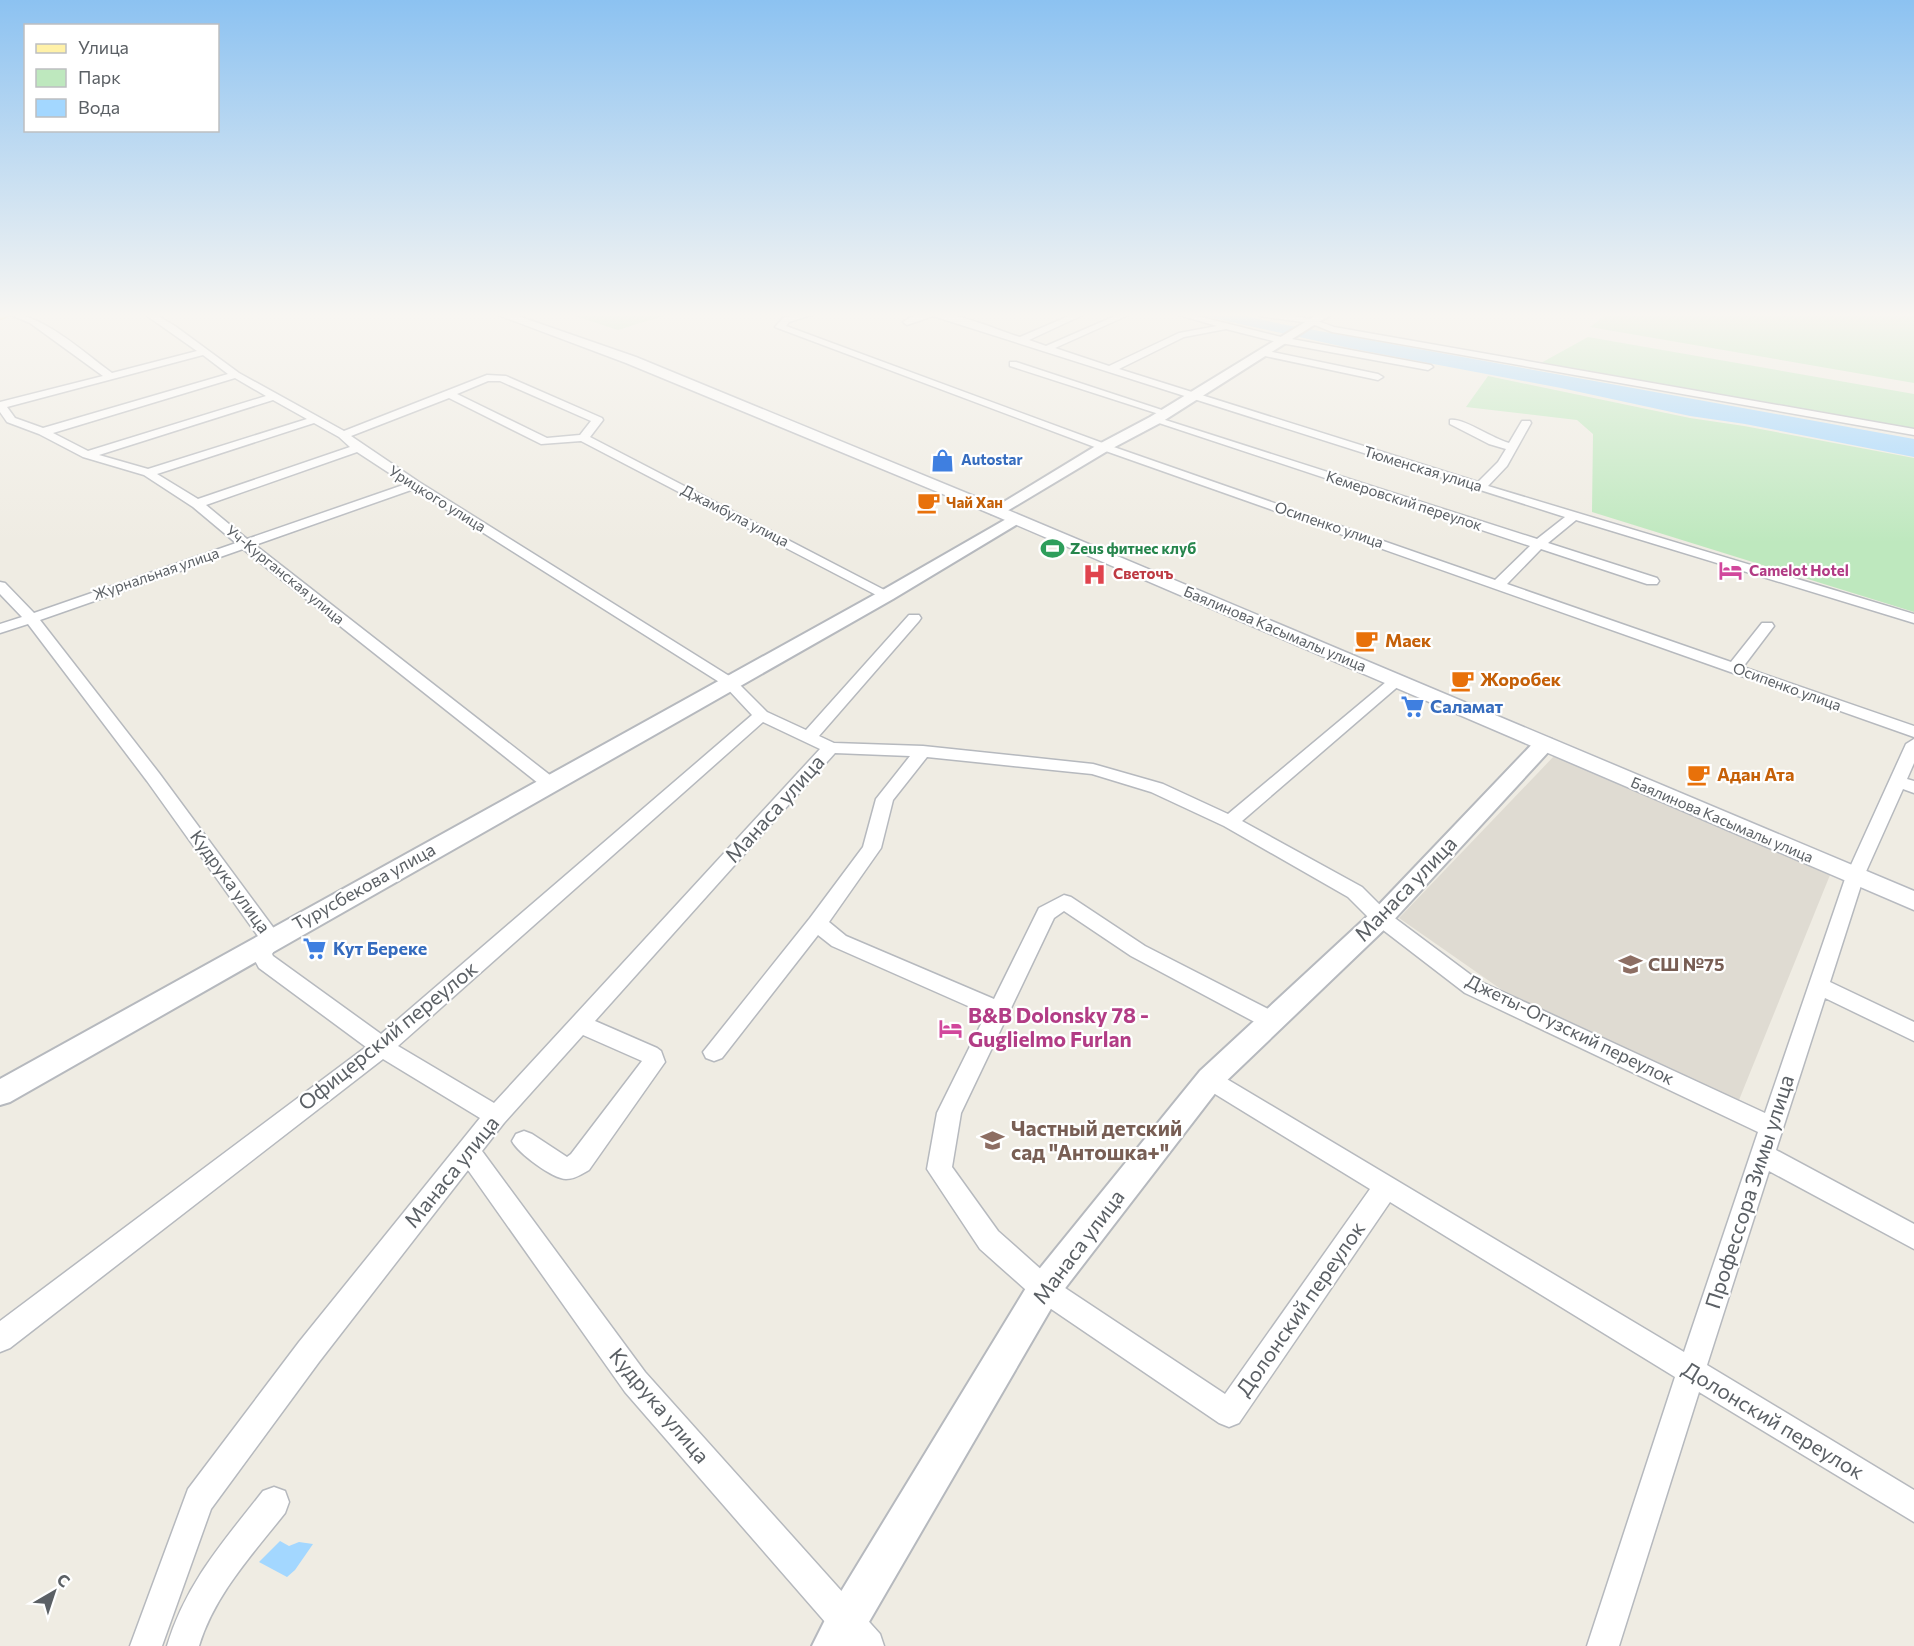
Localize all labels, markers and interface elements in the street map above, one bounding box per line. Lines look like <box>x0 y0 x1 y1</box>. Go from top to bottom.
legend <box>24 24 219 132</box>
text: Улица <box>78 36 129 58</box>
text: Парк <box>78 66 121 88</box>
text: Вода <box>78 96 120 118</box>
street label: Тюменская улица <box>1362 441 1485 495</box>
shop icon: Autostar <box>930 447 956 473</box>
place label: Autostar <box>961 450 1023 468</box>
street label: Урицкого улица <box>386 461 489 535</box>
street label: Кемеровский переулок <box>1324 466 1485 534</box>
street label: Джамбула улица <box>679 480 792 550</box>
cafe icon: Чай Хан <box>915 490 941 516</box>
place label: Чай Хан <box>946 493 1003 511</box>
street label: Осипенко улица <box>1273 497 1386 551</box>
street label: Уч-Курганская улица <box>223 521 349 628</box>
sports icon: Zeus фитнес клуб <box>1039 536 1065 562</box>
place label: Zeus фитнес клуб <box>1070 539 1196 557</box>
street label: Журнальная улица <box>90 543 221 603</box>
hotel icon: Camelot Hotel <box>1718 558 1744 584</box>
hospital icon: Светочъ <box>1082 561 1108 587</box>
place label: Camelot Hotel <box>1749 561 1849 579</box>
place label: Светочъ <box>1113 564 1174 582</box>
street label: Баялинова Касымалы улица <box>1181 581 1369 675</box>
cafe icon: Маек <box>1354 628 1380 654</box>
place label: Маек <box>1385 629 1432 651</box>
street label: Осипенко улица <box>1731 658 1844 714</box>
cafe icon: Жоробек <box>1449 667 1475 693</box>
place label: Жоробек <box>1480 668 1562 690</box>
supermarket icon: Саламат <box>1399 694 1425 720</box>
place label: Саламат <box>1430 695 1504 717</box>
street label: Манаса улица <box>719 749 829 867</box>
cafe icon: Адан Ата <box>1686 762 1712 788</box>
place label: Адан Ата <box>1717 763 1794 785</box>
street label: Баялинова Касымалы улица <box>1628 772 1816 866</box>
street label: Кудрука улица <box>186 826 276 937</box>
street label: Манаса улица <box>1349 830 1461 946</box>
street label: Турусбекова улица <box>288 838 439 934</box>
supermarket icon: Кут Береке <box>302 936 328 962</box>
place label: Кут Береке <box>333 937 427 959</box>
school or university icon: СШ №75 <box>1617 952 1643 978</box>
place label: СШ №75 <box>1648 953 1724 975</box>
street label: Офицерский переулок <box>292 955 482 1115</box>
street label: Джеты-Огузский переулок <box>1463 969 1678 1089</box>
place label: B&B Dolonsky 78 - Guglielmo Furlan <box>968 1002 1149 1051</box>
hotel icon: B&B Dolonsky 78 - Guglielmo Furlan <box>937 1015 963 1041</box>
street label: Профессора Зимы улица <box>1699 1071 1798 1312</box>
street label: Манаса улица <box>398 1110 503 1232</box>
place label: Частный детский сад "Антошка+" <box>1011 1115 1182 1164</box>
school or university icon: Частный детский сад "Антошка+" <box>980 1128 1006 1154</box>
street label: Манаса улица <box>1027 1184 1129 1308</box>
street label: Долонский переулок <box>1230 1216 1370 1400</box>
street label: Кудрука улица <box>605 1342 715 1468</box>
street label: Долонский переулок <box>1678 1356 1869 1484</box>
north arrow <box>24 1562 84 1622</box>
text: С <box>54 1569 74 1591</box>

